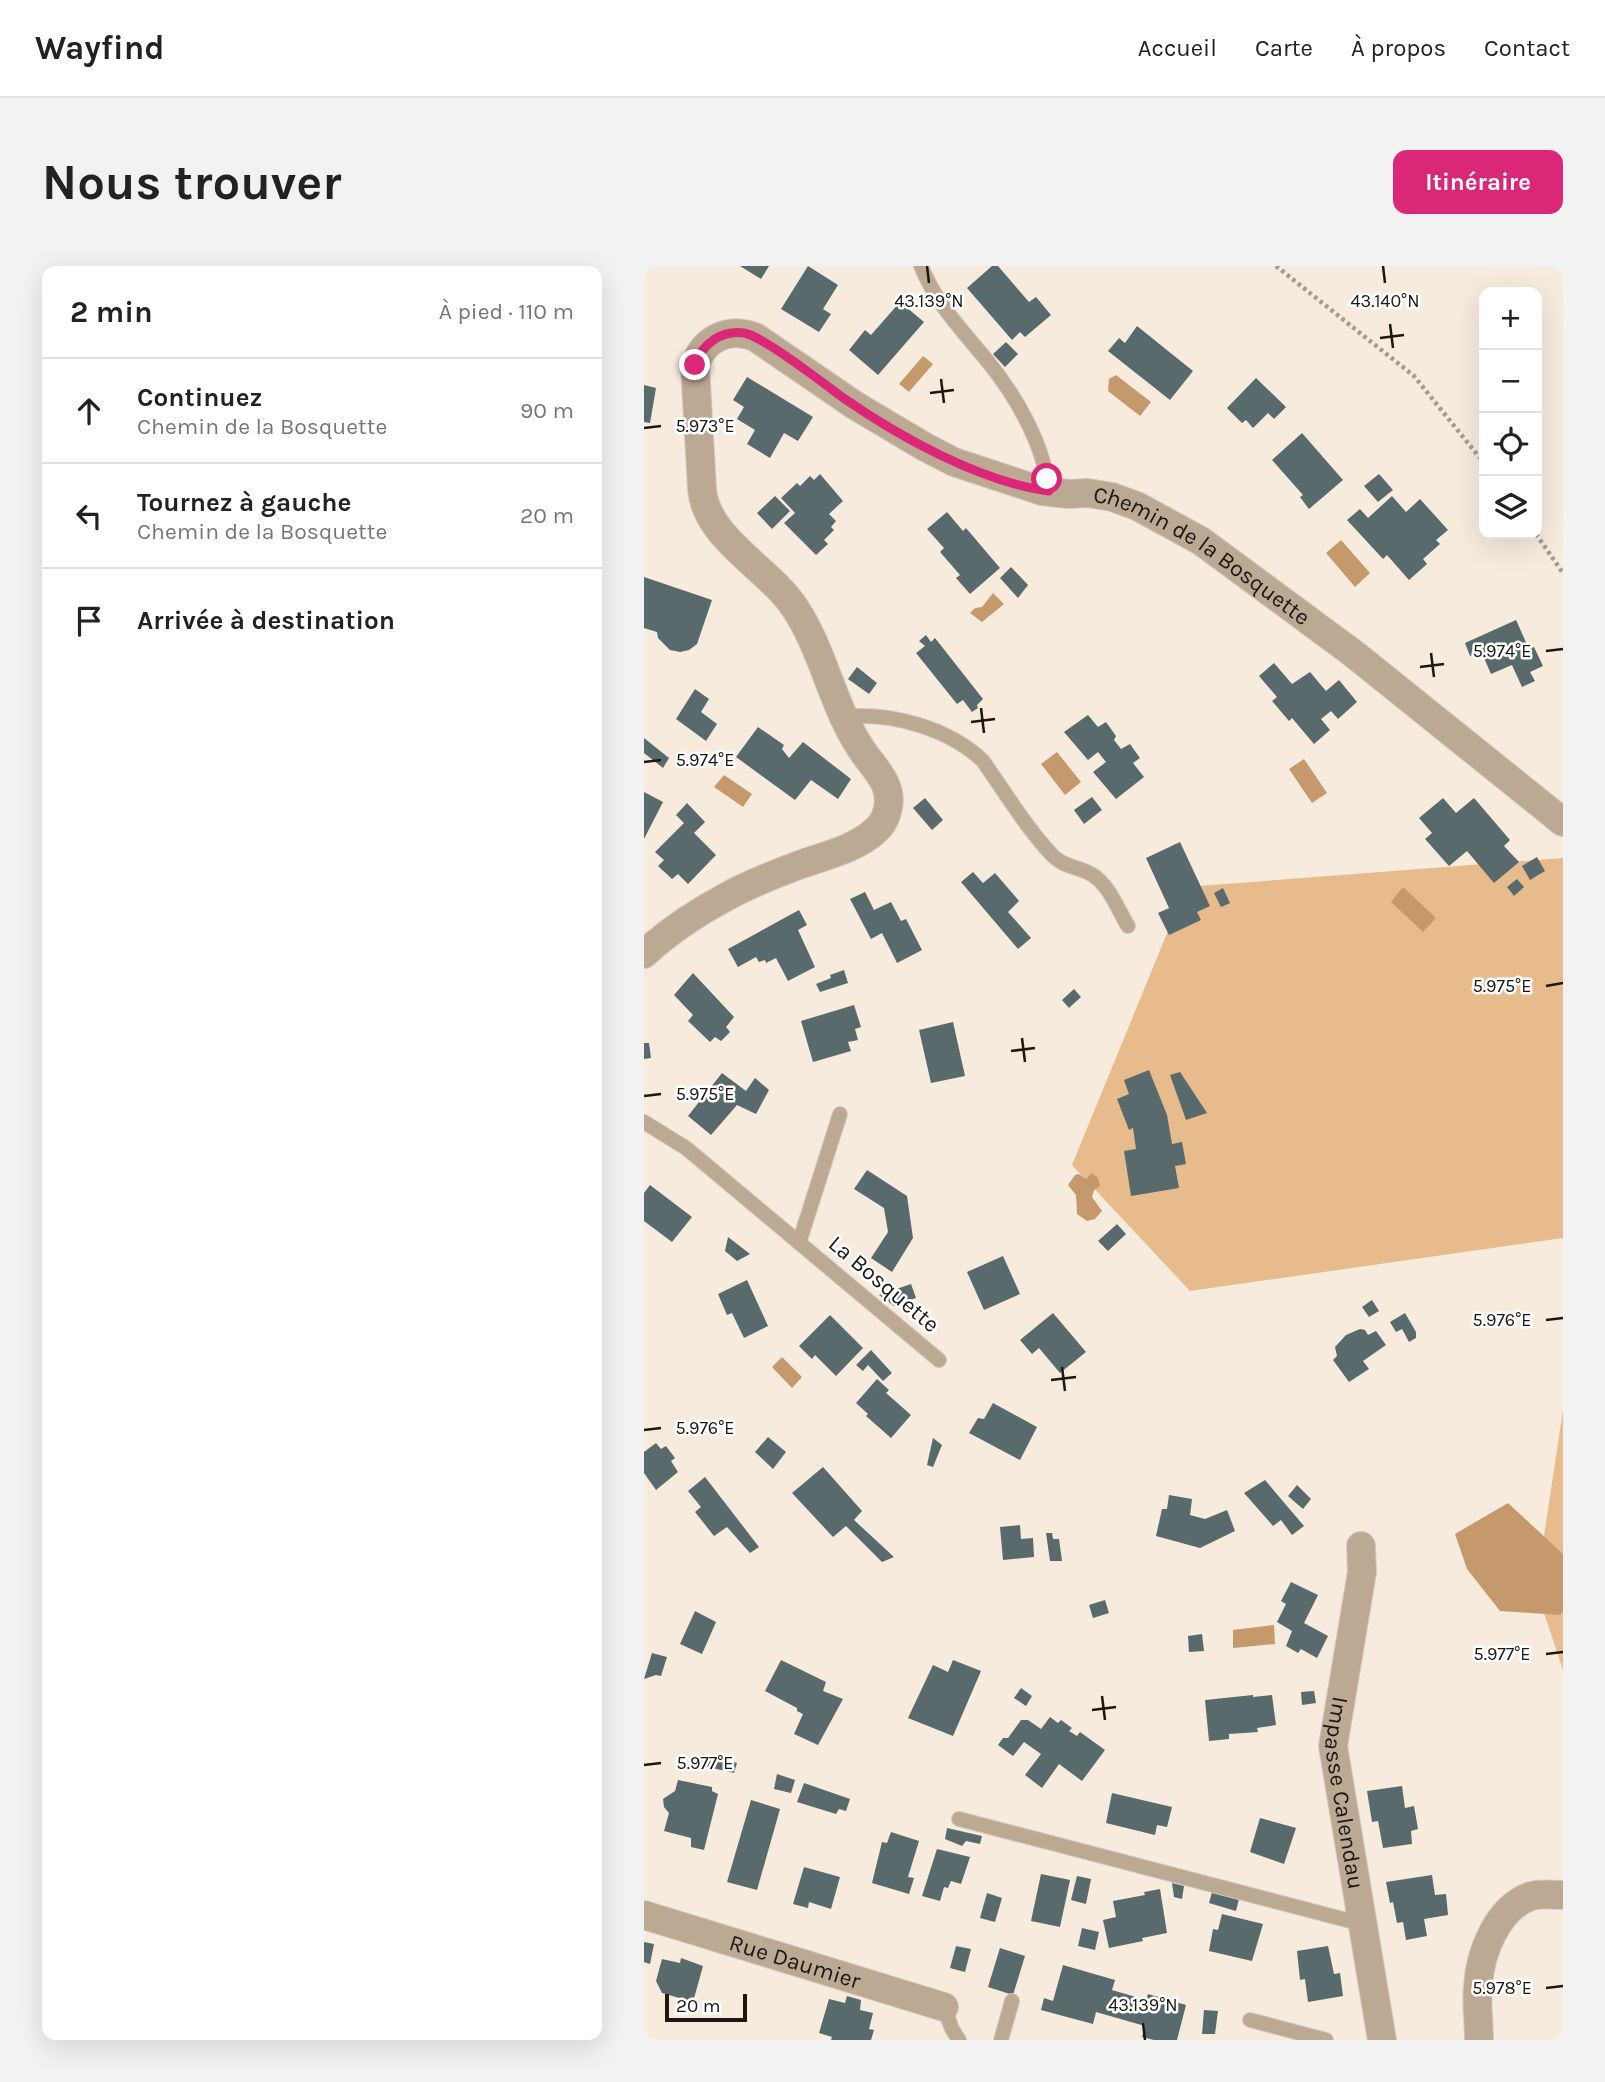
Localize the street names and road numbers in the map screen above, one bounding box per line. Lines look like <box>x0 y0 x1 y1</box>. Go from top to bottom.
street label: Chemin de la Bosquette <box>1092 481 1316 631</box>
street label: La Bosquette <box>823 1230 945 1338</box>
street label: Impasse Calendau <box>1319 1695 1370 1891</box>
street label: Rue Daumier <box>726 1929 864 1994</box>

